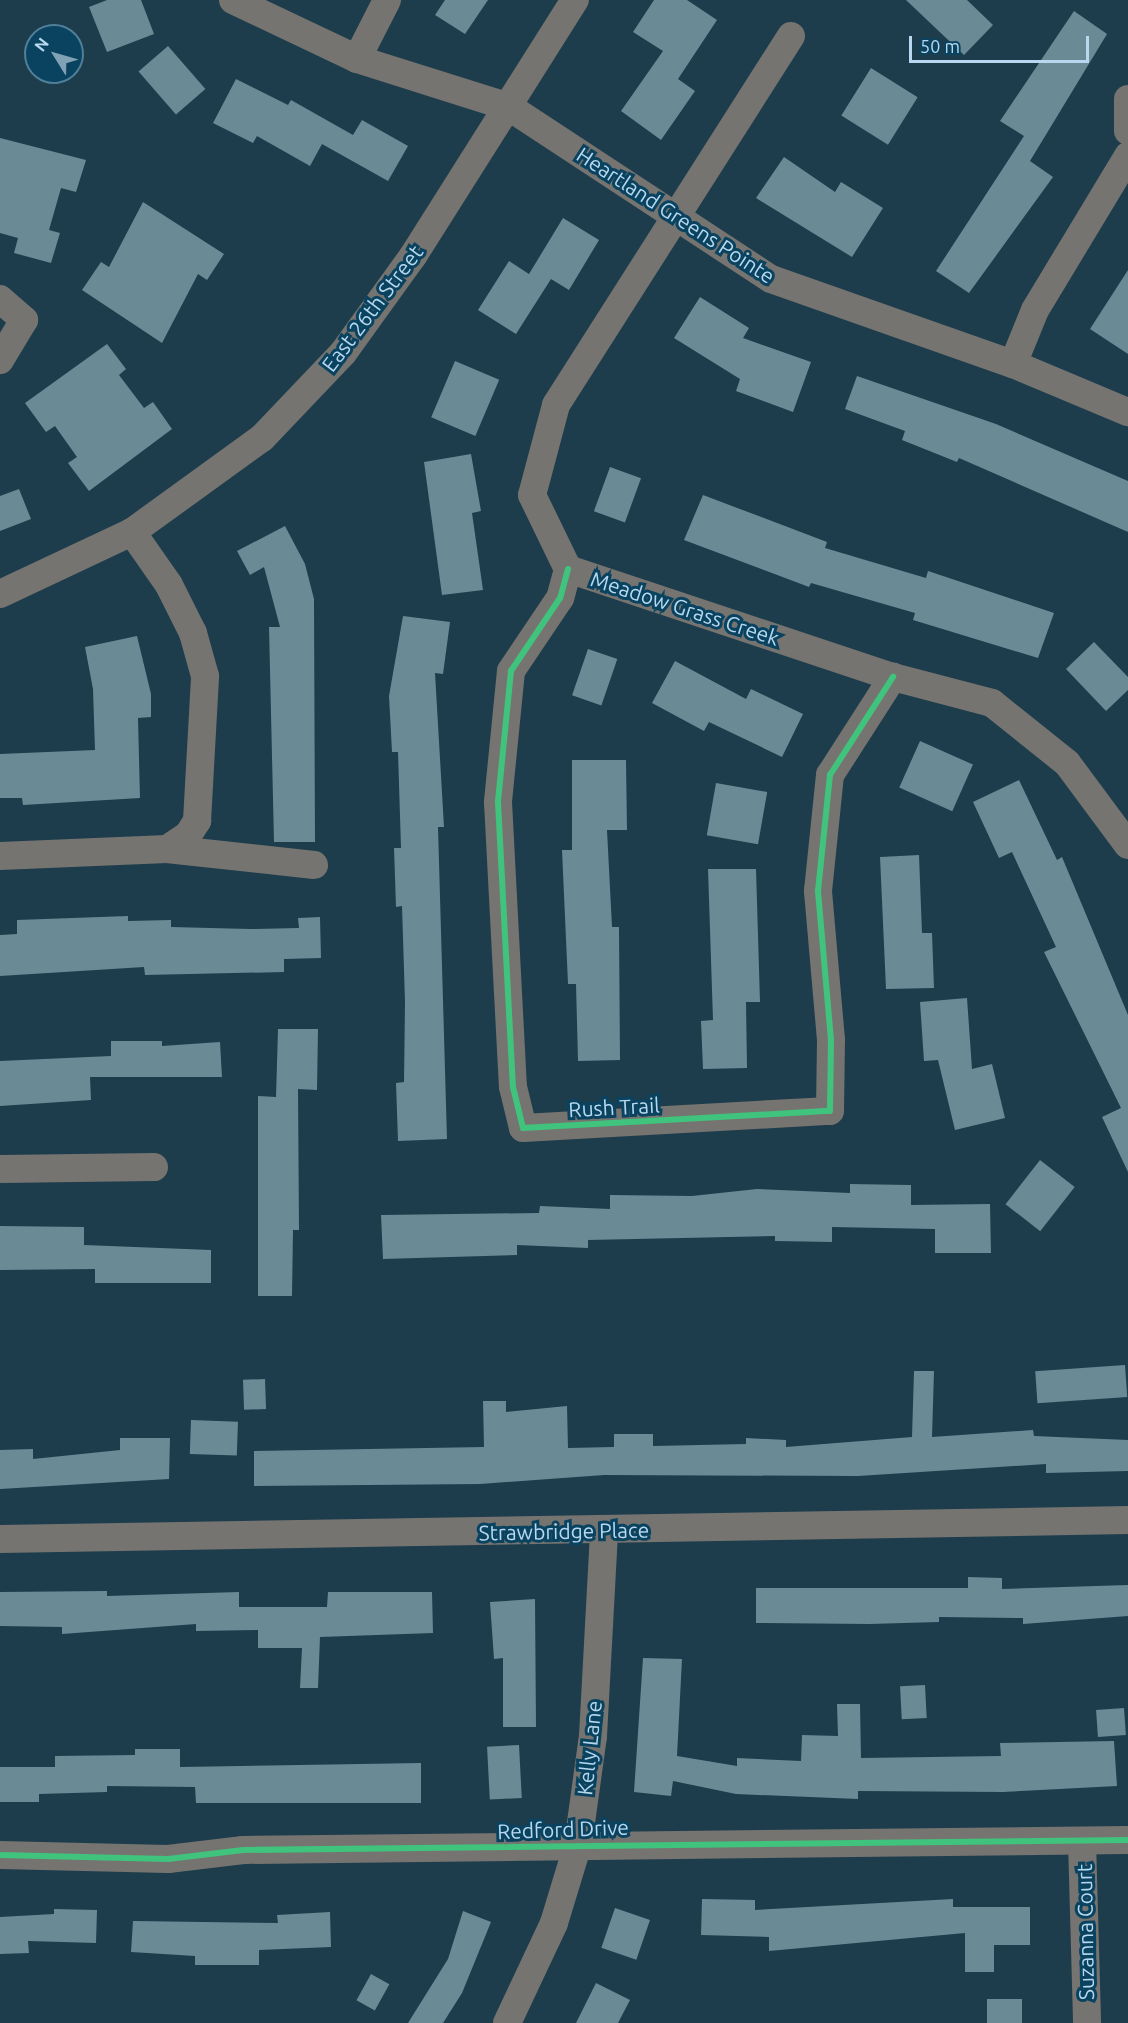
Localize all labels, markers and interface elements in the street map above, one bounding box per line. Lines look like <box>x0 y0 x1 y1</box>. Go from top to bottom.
north arrow <box>24 24 84 84</box>
scale bar <box>912 24 1092 62</box>
text: N <box>30 34 52 55</box>
text: 50 m <box>920 36 960 56</box>
street label: Heartland Greens Pointe <box>572 141 780 289</box>
street label: East 26th Street <box>316 240 428 376</box>
street label: Meadow Grass Creek <box>588 566 782 650</box>
street label: Rush Trail <box>568 1092 660 1122</box>
street label: Strawbridge Place <box>479 1517 649 1545</box>
street label: Kelly Lane <box>571 1699 607 1797</box>
street label: Redford Drive <box>497 1814 629 1844</box>
street label: Suzanna Court <box>1071 1864 1099 2000</box>

